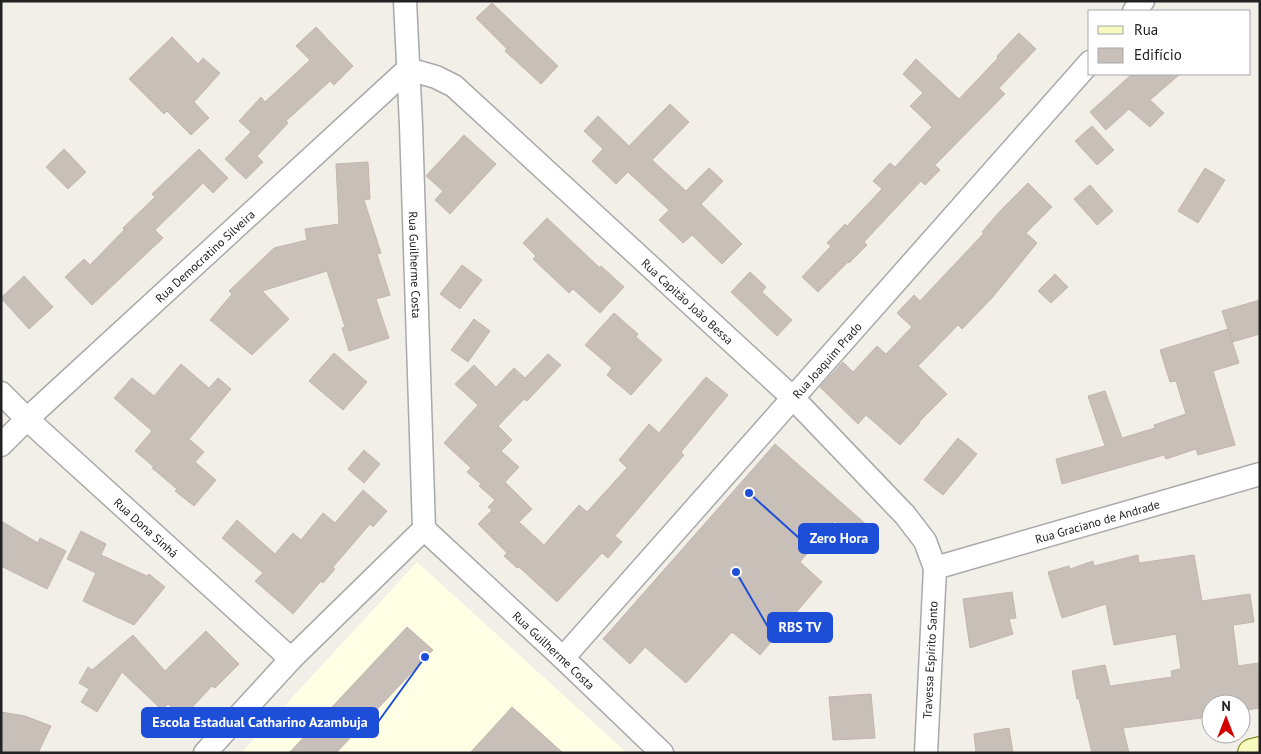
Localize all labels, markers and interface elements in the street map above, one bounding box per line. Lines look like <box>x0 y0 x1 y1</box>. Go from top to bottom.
legend <box>1088 10 1251 75</box>
text: Rua <box>1134 20 1158 39</box>
text: Edifício <box>1134 45 1182 64</box>
street label: Rua Democratino Silveira <box>152 206 258 305</box>
street label: Rua Guilherme Costa <box>406 211 425 319</box>
street label: Rua Capitão João Bessa <box>639 255 737 347</box>
street label: Rua Joaquim Prado <box>789 319 864 401</box>
street label: Rua Dona Sinhá <box>111 495 182 560</box>
street label: Rua Graciano de Andrade <box>1033 496 1161 546</box>
callout: Zero Hora <box>799 524 878 553</box>
text: Zero Hora <box>810 529 868 547</box>
street label: Travessa Espírito Santo <box>919 601 941 719</box>
street label: Rua Guilherme Costa <box>510 608 598 692</box>
callout: RBS TV <box>768 613 832 642</box>
text: RBS TV <box>778 618 822 636</box>
north arrow <box>1201 694 1251 744</box>
text: N <box>1221 697 1231 715</box>
callout: Escola Estadual Catharino Azambuja <box>142 708 378 737</box>
text: Escola Estadual Catharino Azambuja <box>152 713 368 731</box>

